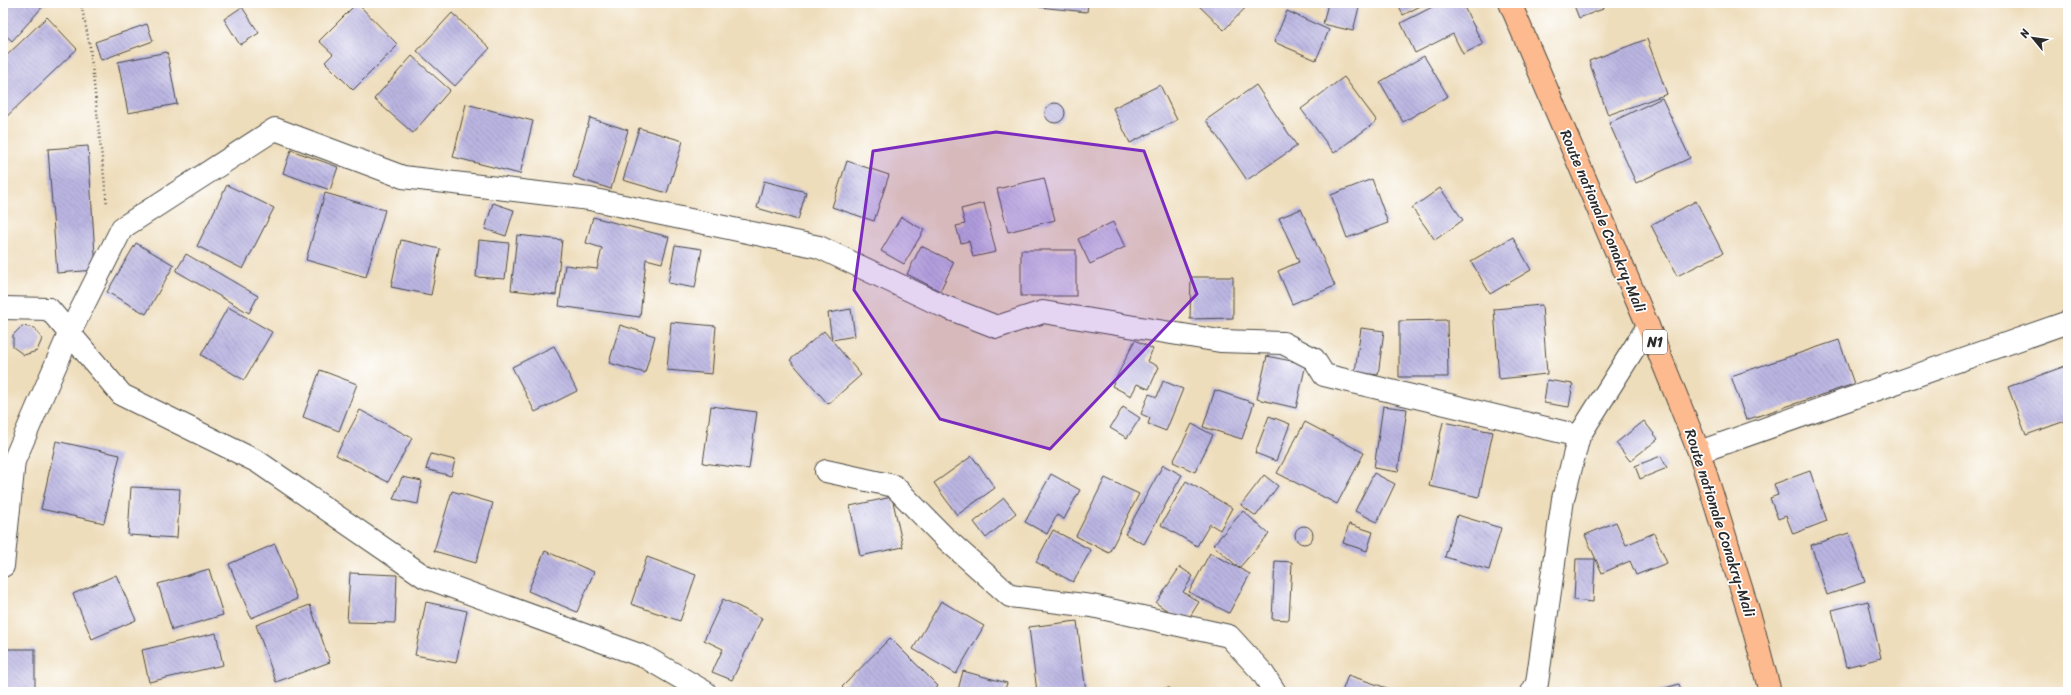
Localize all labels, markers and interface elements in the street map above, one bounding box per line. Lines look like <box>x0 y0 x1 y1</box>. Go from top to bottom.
north arrow <box>2013 18 2053 58</box>
text: N <box>2014 25 2035 42</box>
street label: Route nationale Conakry-Mali <box>1553 125 1654 317</box>
road number: N1 <box>1643 330 1667 354</box>
street label: Route nationale Conakry-Mali <box>1677 426 1763 621</box>

